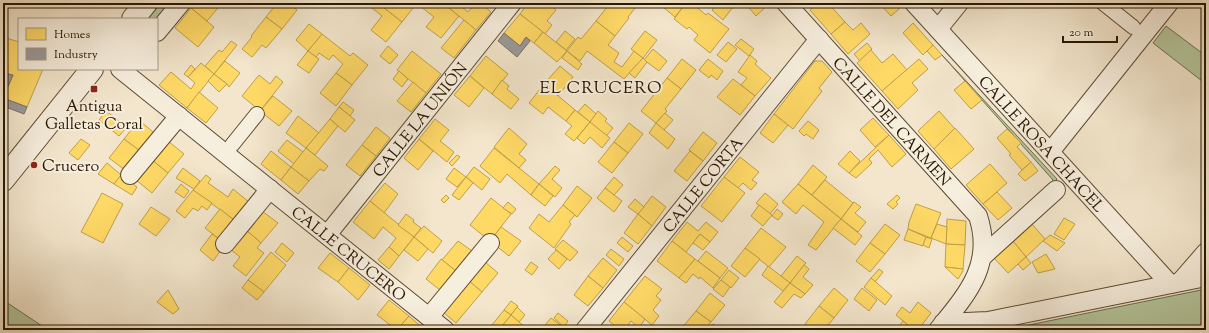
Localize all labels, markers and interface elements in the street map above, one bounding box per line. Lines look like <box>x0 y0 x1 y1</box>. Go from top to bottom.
legend <box>18 18 158 70</box>
scale bar <box>1063 18 1117 44</box>
text: 20 m <box>1069 24 1094 42</box>
text: Homes <box>54 26 90 44</box>
text: Industry <box>54 46 98 64</box>
street label: CALLE DEL CARMEN <box>826 53 955 193</box>
street label: CALLE LA UNIÓN <box>368 58 474 183</box>
street label: CALLE ROSA CHACEL <box>972 72 1109 219</box>
district label: EL CRUCERO <box>539 77 663 101</box>
marker: Antigua Galletas Coral <box>89 84 99 94</box>
place label: Antigua Galletas Coral <box>45 96 144 137</box>
street label: CALLE CORTA <box>658 133 750 239</box>
place label: Crucero <box>42 156 100 179</box>
marker: Crucero <box>29 160 39 170</box>
street label: CALLE CRUCERO <box>285 202 410 308</box>

